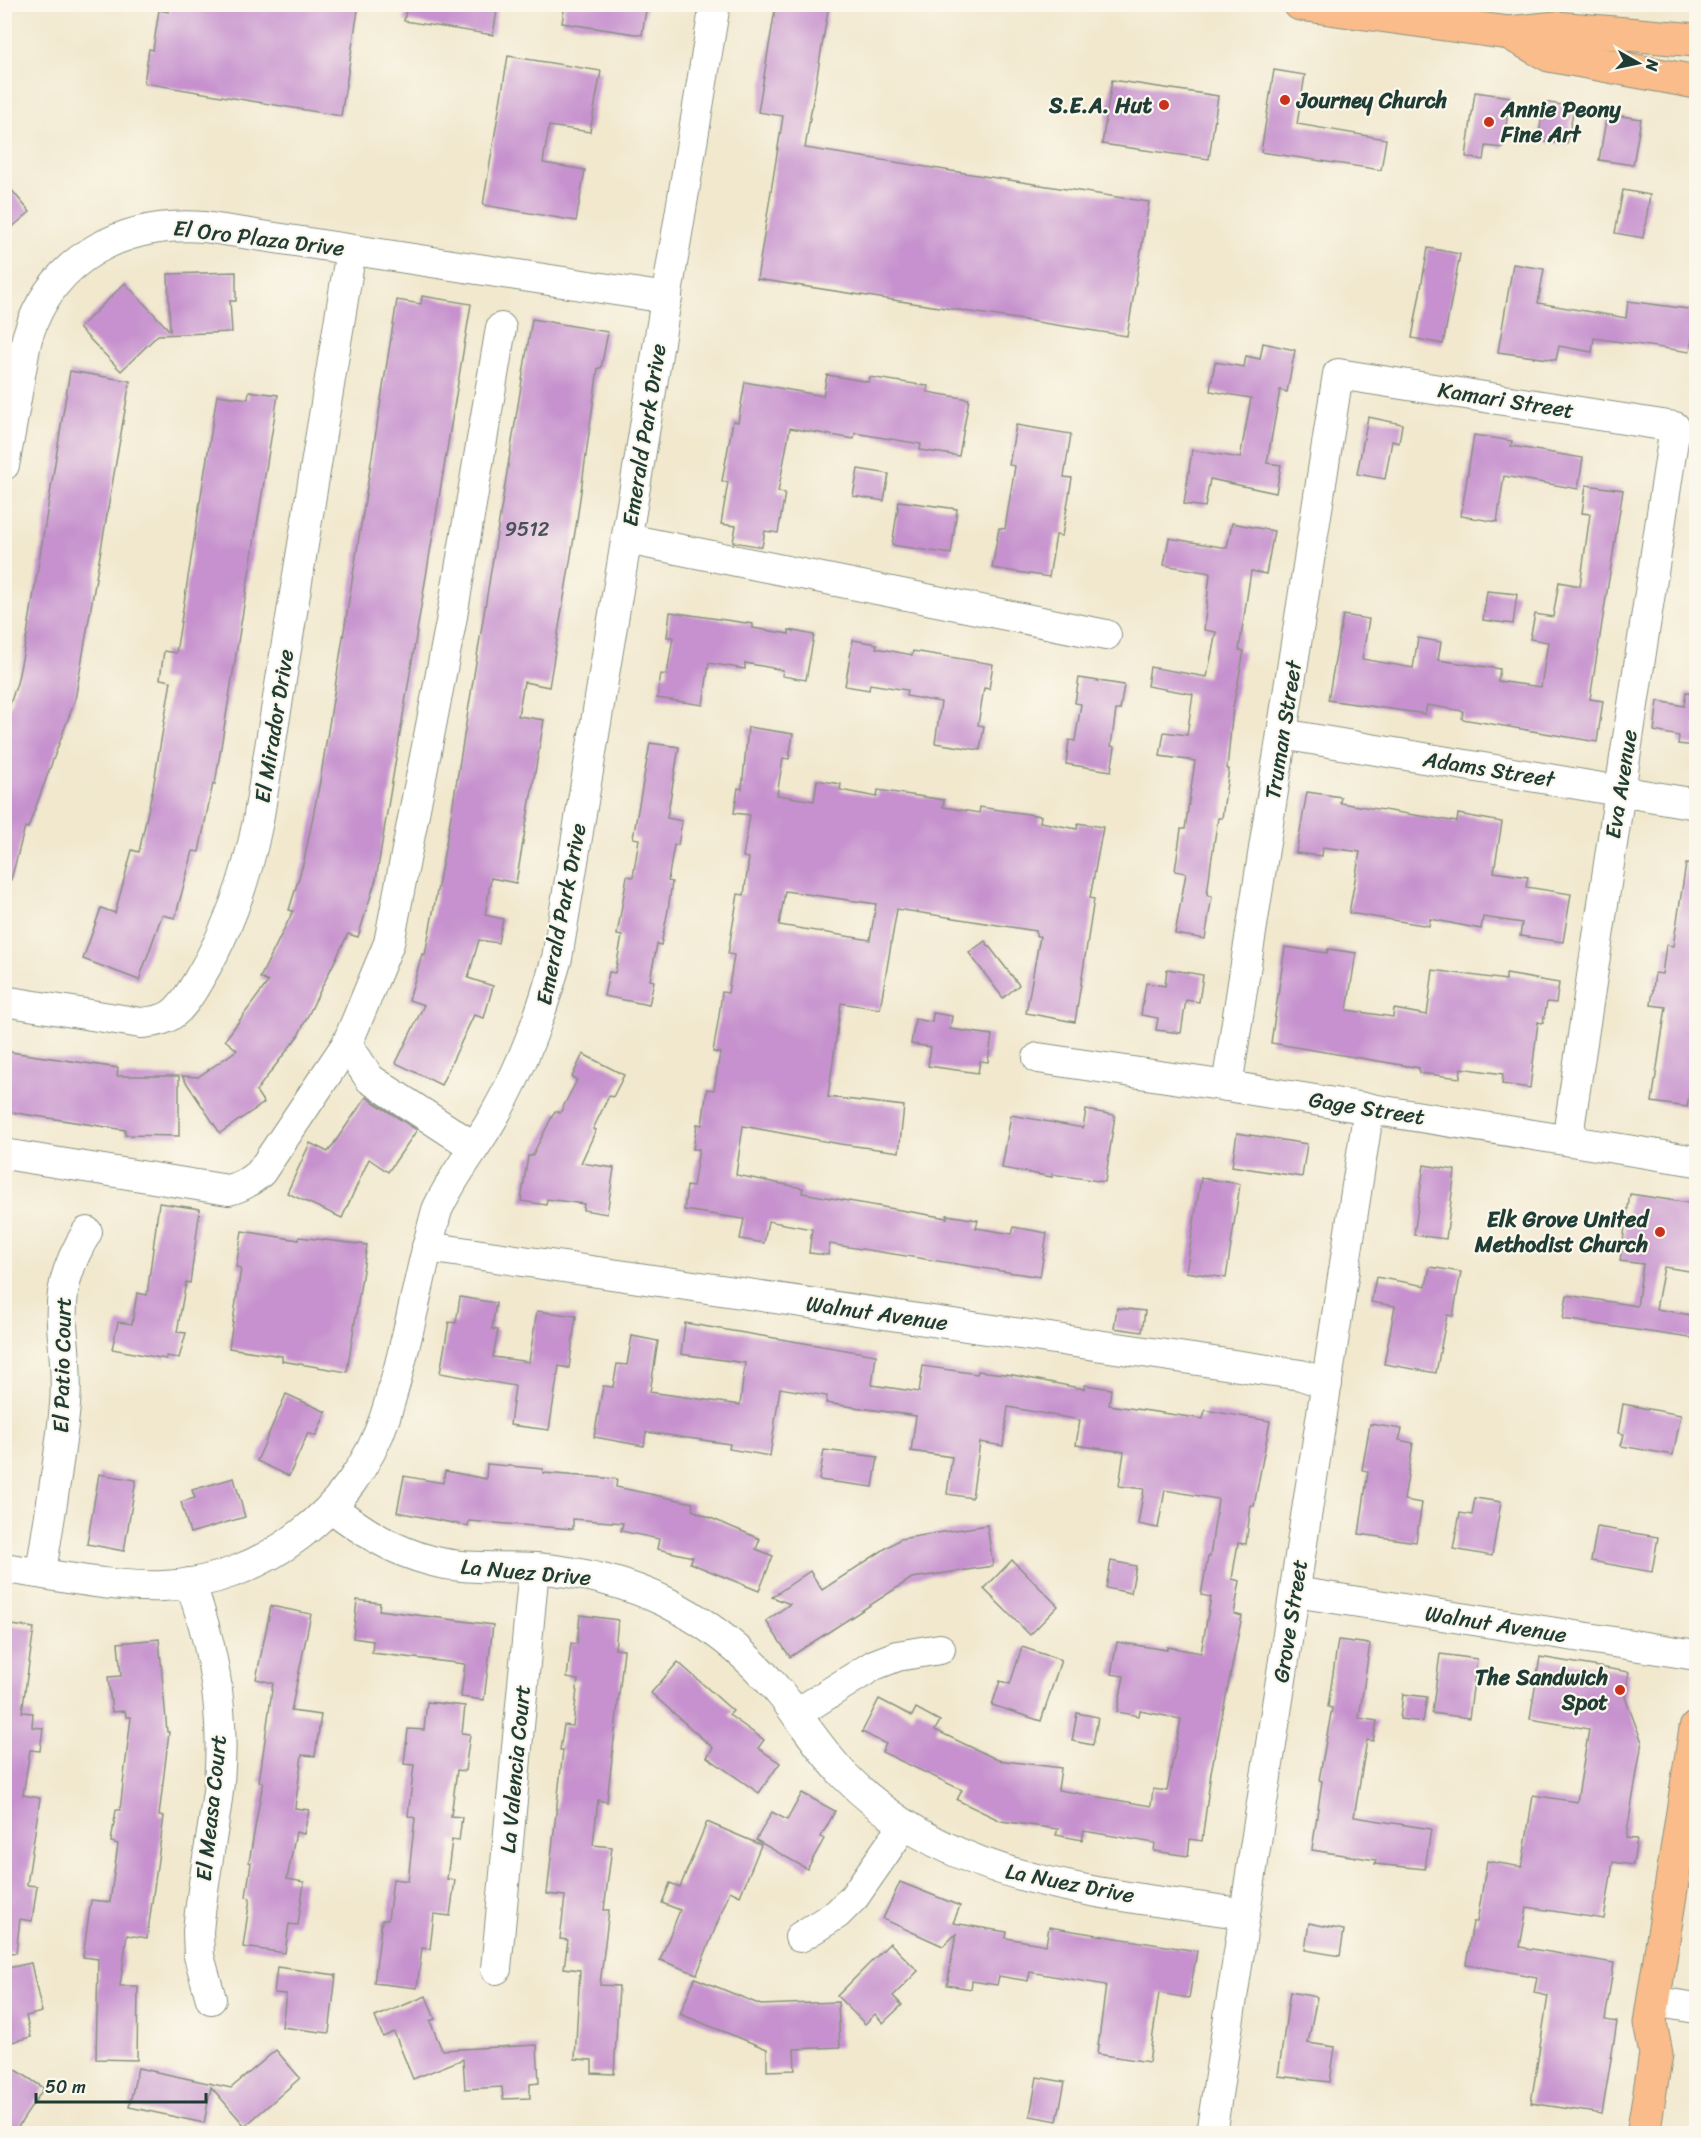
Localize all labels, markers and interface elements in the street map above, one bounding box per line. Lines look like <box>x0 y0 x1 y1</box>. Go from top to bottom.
north arrow <box>1608 33 1668 93</box>
text: N <box>1637 57 1668 74</box>
place label: Journey Church <box>1295 81 1448 120</box>
place label: S.E.A. Hut <box>1048 86 1152 125</box>
place label: Annie Peony Fine Art <box>1500 90 1621 154</box>
marker: Journey Church <box>1278 93 1292 107</box>
marker: S.E.A. Hut <box>1157 98 1171 112</box>
marker: Annie Peony Fine Art <box>1482 115 1496 129</box>
street label: El Oro Plaza Drive <box>171 208 347 268</box>
street label: Emerald Park Drive <box>610 341 678 529</box>
street label: Kamari Street <box>1435 370 1577 430</box>
house number: 9512 <box>505 512 550 547</box>
street label: El Mirador Drive <box>243 646 305 806</box>
street label: Truman Street <box>1253 657 1313 802</box>
street label: Eva Avenue <box>1593 727 1649 841</box>
street label: Adams Street <box>1419 739 1559 799</box>
street label: Emerald Park Drive <box>524 820 598 1008</box>
street label: Gage Street <box>1306 1080 1428 1136</box>
place label: Elk Grove United Methodist Church <box>1474 1200 1650 1264</box>
marker: Elk Grove United Methodist Church <box>1653 1225 1667 1239</box>
street label: Walnut Avenue <box>804 1284 950 1342</box>
street label: El Patio Court <box>41 1296 83 1433</box>
street label: La Nuez Drive <box>459 1547 593 1597</box>
street label: Grove Street <box>1261 1556 1319 1685</box>
street label: Walnut Avenue <box>1422 1594 1570 1654</box>
place label: The Sandwich Spot <box>1475 1658 1608 1722</box>
street label: La Valencia Court <box>488 1683 542 1855</box>
marker: The Sandwich Spot <box>1613 1683 1627 1697</box>
street label: El Measa Court <box>184 1733 238 1883</box>
street label: La Nuez Drive <box>1002 1851 1138 1915</box>
scale bar <box>36 2066 206 2104</box>
text: 50 m <box>45 2071 86 2103</box>

